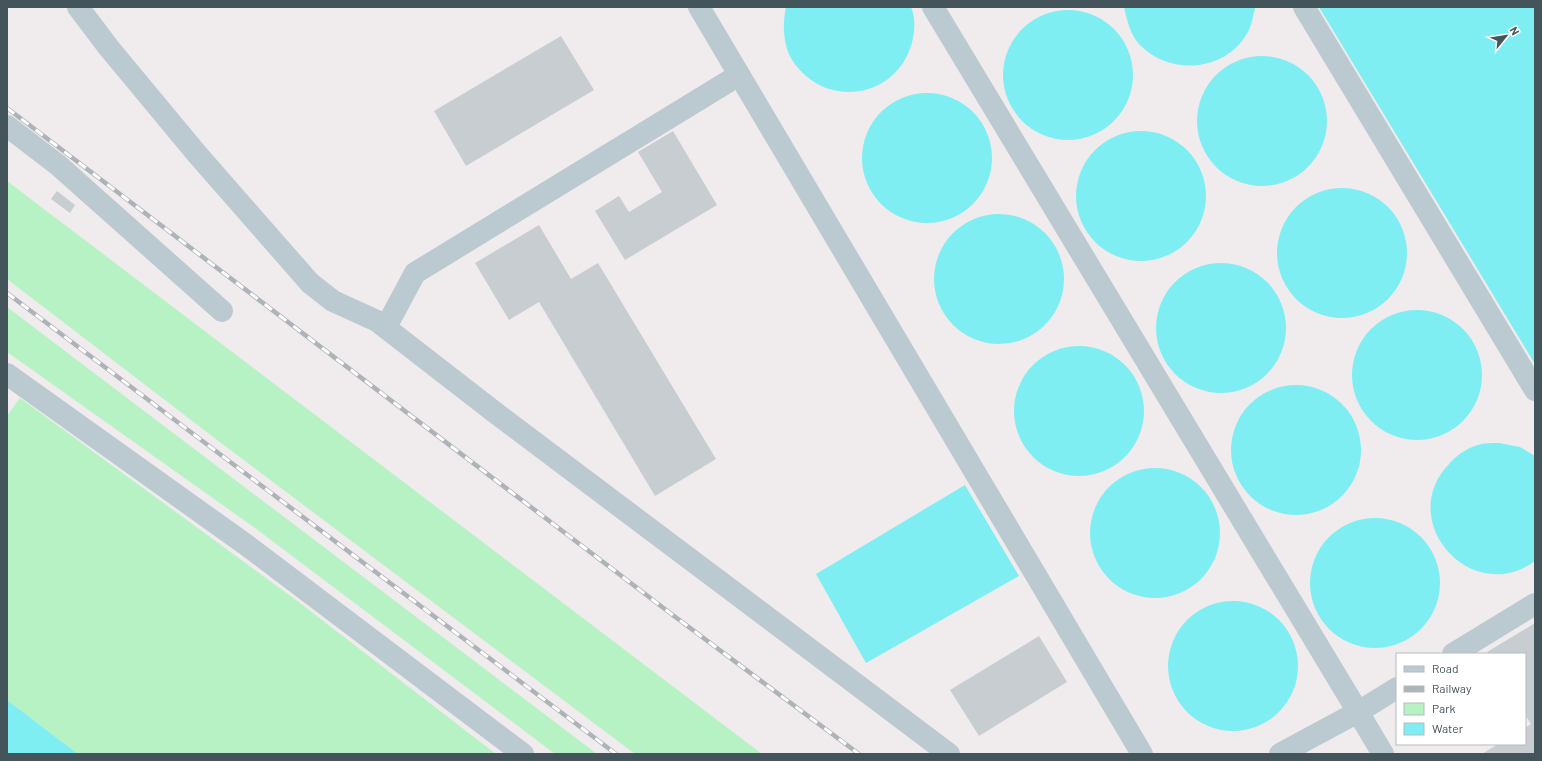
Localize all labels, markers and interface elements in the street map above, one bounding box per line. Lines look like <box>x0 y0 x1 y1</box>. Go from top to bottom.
north arrow <box>1486 16 1526 56</box>
text: N <box>1508 24 1523 37</box>
legend <box>1396 653 1526 745</box>
text: Road <box>1432 661 1459 675</box>
text: Railway <box>1432 681 1472 695</box>
text: Park <box>1432 701 1456 715</box>
text: Water <box>1432 721 1464 735</box>

